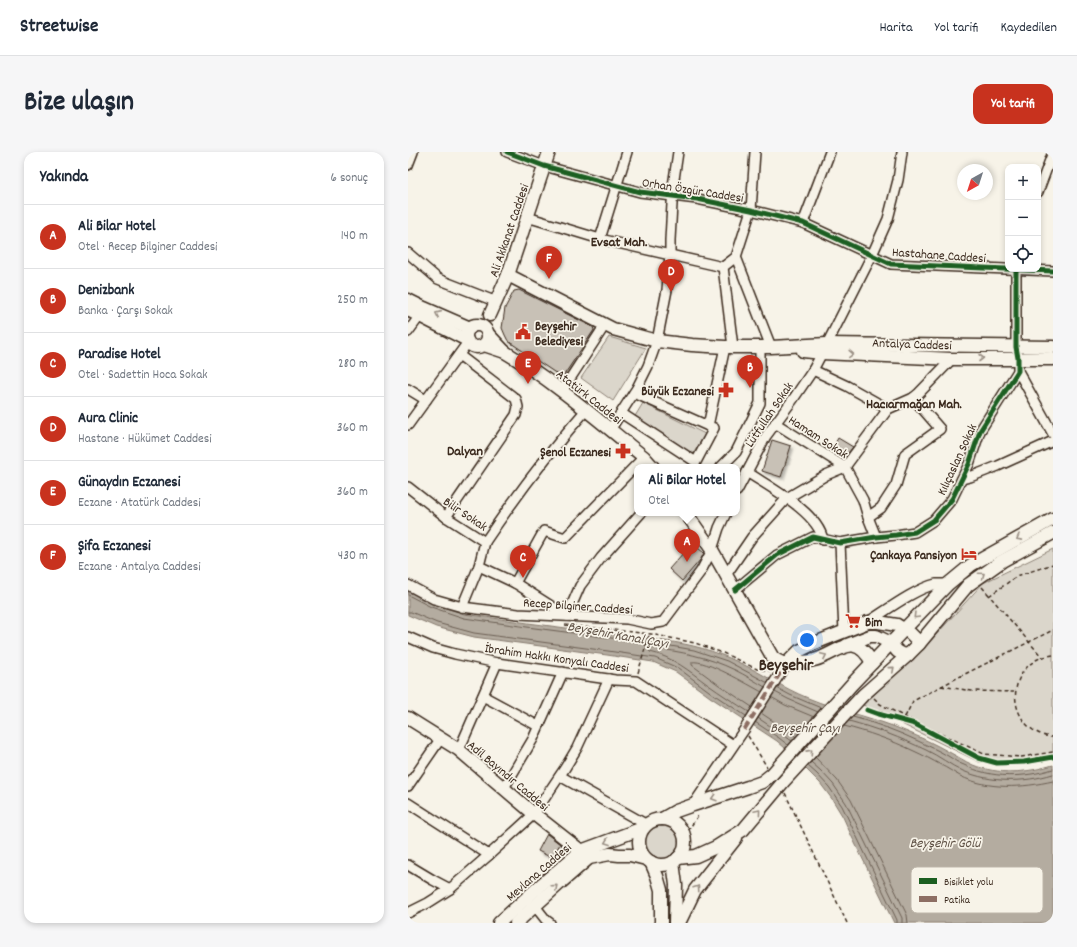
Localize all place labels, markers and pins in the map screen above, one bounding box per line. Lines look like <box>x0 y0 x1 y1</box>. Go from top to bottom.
pin: F <box>536 246 562 279</box>
pin: D <box>658 259 684 292</box>
place label: Beyşehir Belediyesi <box>535 318 584 352</box>
public building icon: Beyşehir Belediyesi <box>514 323 532 341</box>
pin: E <box>515 351 541 384</box>
pin: B <box>737 355 763 388</box>
pharmacy icon: Büyük Eczanesi <box>717 381 735 399</box>
place label: Büyük Eczanesi <box>641 383 715 402</box>
pharmacy icon: Şenol Eczanesi <box>614 442 632 460</box>
place label: Şenol Eczanesi <box>540 444 612 463</box>
pin: A <box>674 529 700 562</box>
pin: C <box>510 545 536 578</box>
hotel icon: Çankaya Pansiyon <box>960 545 978 563</box>
place label: Çankaya Pansiyon <box>870 547 957 566</box>
supermarket icon: Bim <box>844 612 862 630</box>
place label: Bim <box>865 614 883 633</box>

